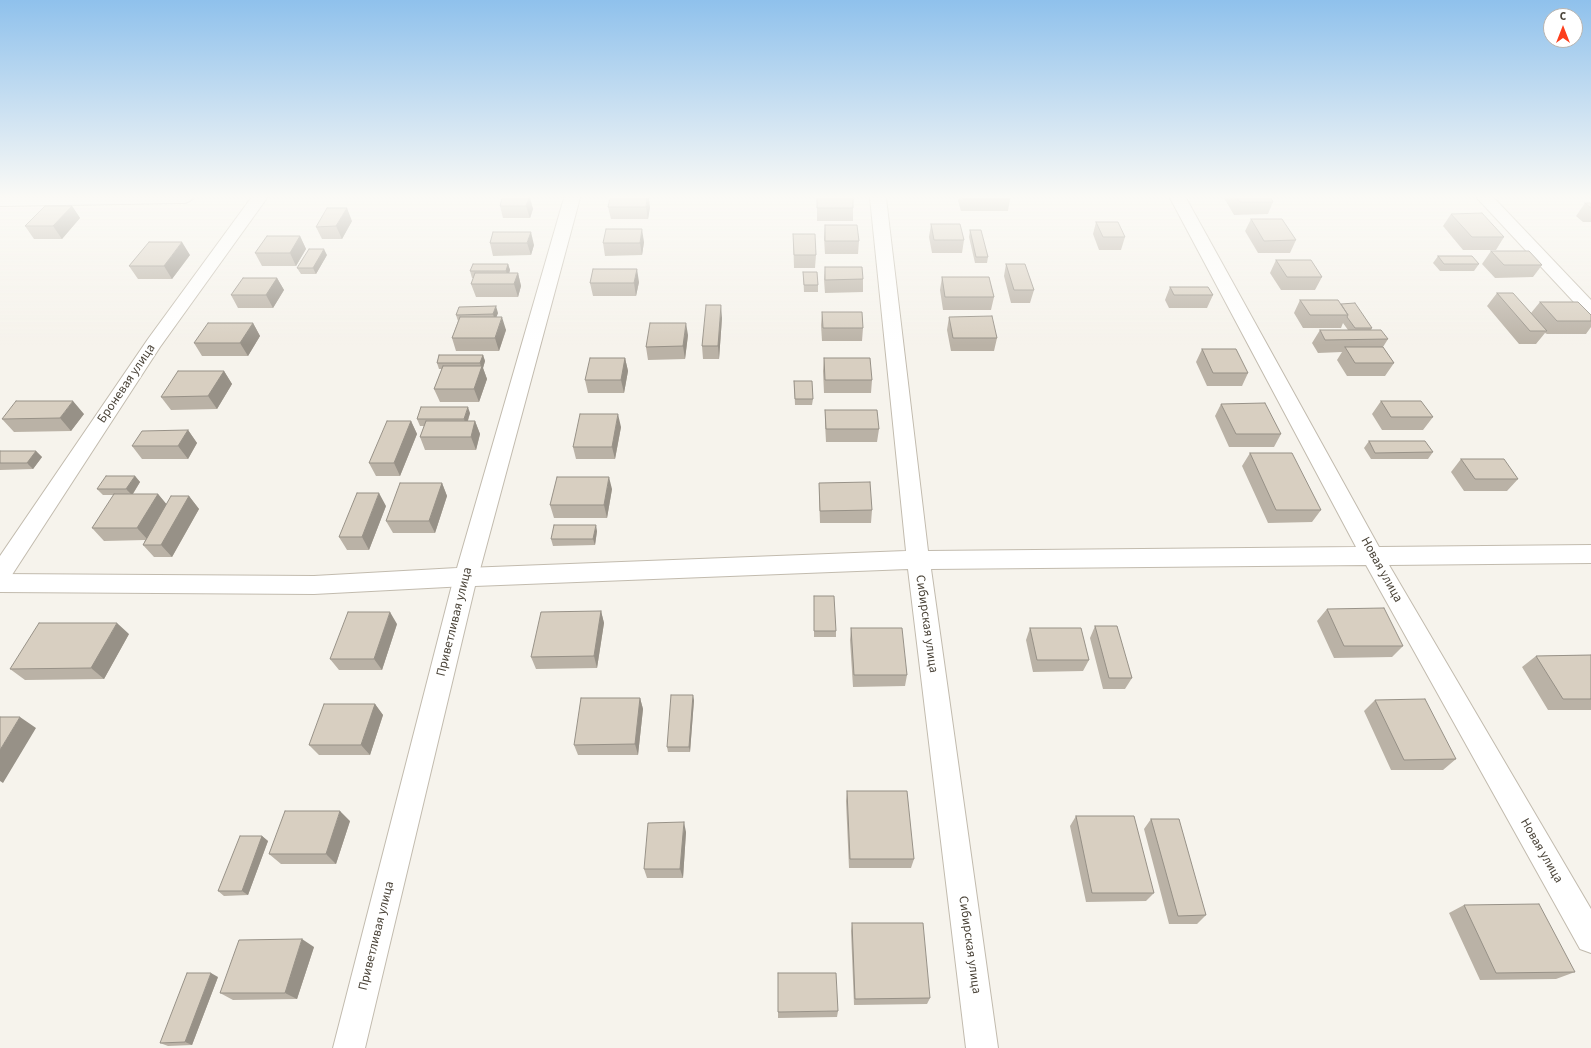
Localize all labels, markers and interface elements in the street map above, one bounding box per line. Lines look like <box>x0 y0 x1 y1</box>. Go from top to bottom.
north arrow <box>1543 8 1583 48</box>
text: С <box>1560 9 1566 24</box>
street label: Броневая улица <box>95 341 159 427</box>
street label: Новая улица <box>1357 535 1405 605</box>
street label: Приветливая улица <box>434 566 476 678</box>
street label: Сибирская улица <box>911 574 941 674</box>
street label: Новая улица <box>1516 816 1566 886</box>
street label: Приветливая улица <box>356 880 398 992</box>
street label: Сибирская улица <box>954 895 984 995</box>

